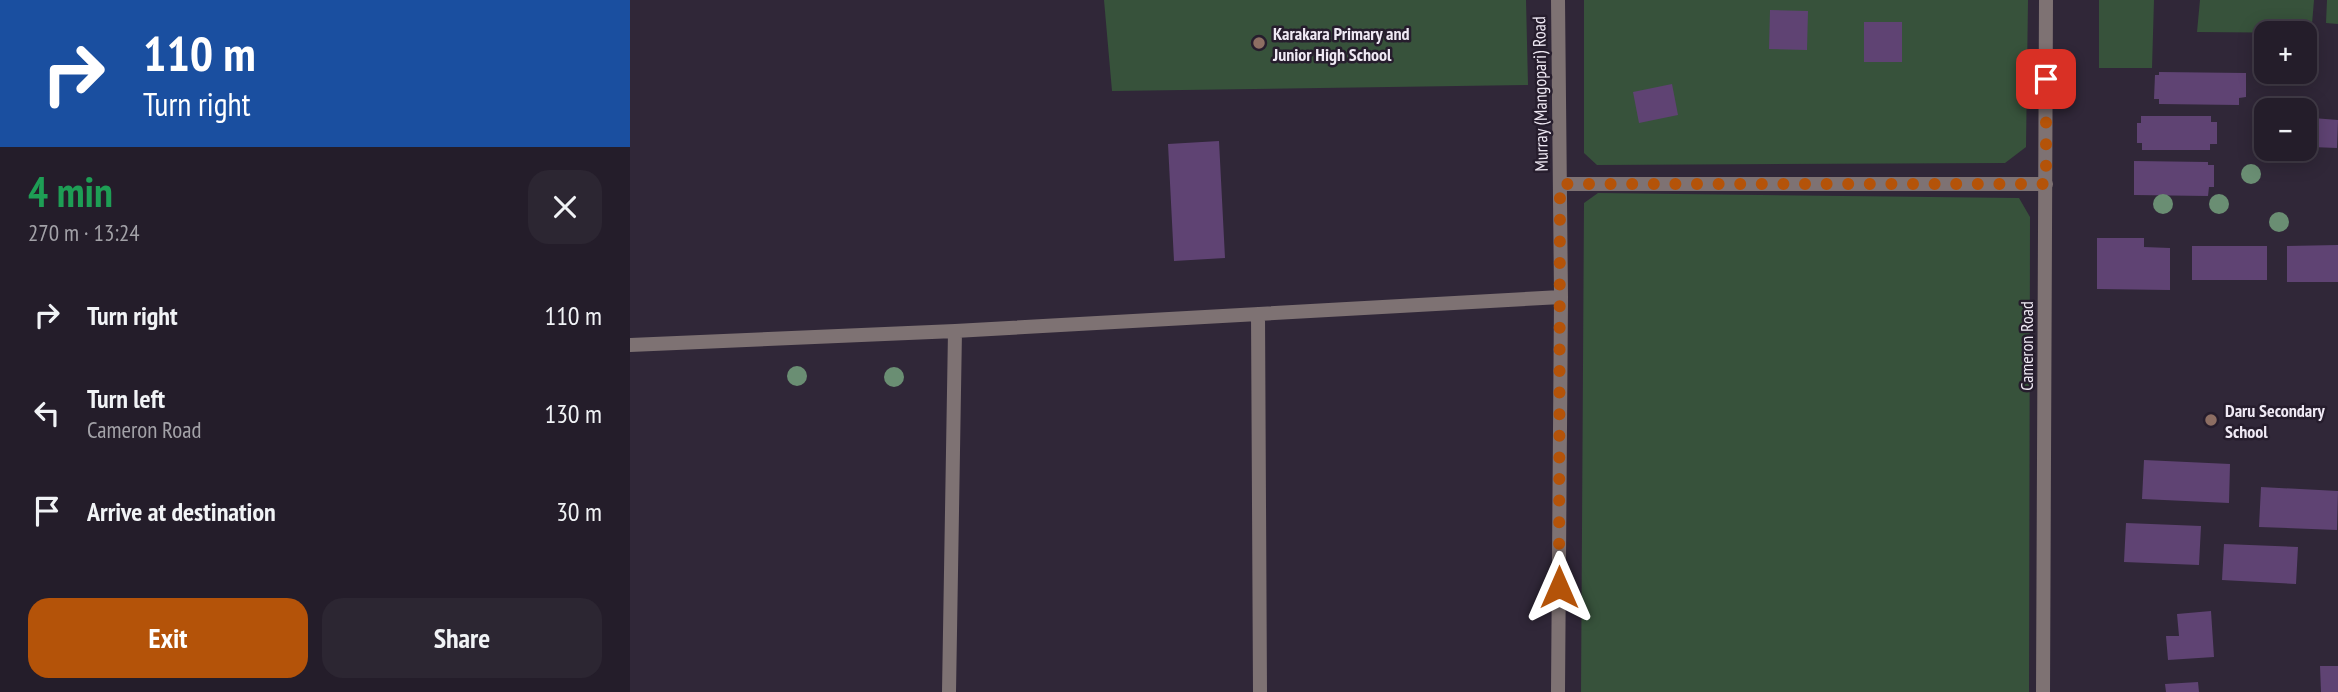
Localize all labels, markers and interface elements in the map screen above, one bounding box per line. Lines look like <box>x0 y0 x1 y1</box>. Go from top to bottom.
street label: Murray (Mangopari) Road <box>1527 16 1553 172</box>
text: 110 m <box>143 21 256 85</box>
map controls <box>2254 21 2317 161</box>
button: + <box>2254 21 2317 84</box>
place label: Karakara Primary and Junior High School <box>1272 22 1410 66</box>
icon: right <box>28 28 119 119</box>
marker: Karakara Primary and Junior High School <box>1251 35 1267 51</box>
pin <box>2016 49 2076 109</box>
icon: arrive <box>2027 60 2065 98</box>
text: Turn right <box>143 83 251 125</box>
button: − <box>2254 98 2317 161</box>
text: 4 min <box>28 164 113 219</box>
button: close <box>528 170 602 244</box>
text: 270 m · 13:24 <box>28 218 140 247</box>
icon: right <box>28 296 66 334</box>
text: Turn right <box>87 299 178 332</box>
text: 110 m <box>544 299 602 332</box>
street label: Cameron Road <box>2015 301 2038 391</box>
text: Turn left <box>87 382 165 415</box>
icon: left <box>28 394 66 432</box>
text: 130 m <box>544 397 602 430</box>
place label: Daru Secondary School <box>2225 399 2326 443</box>
marker: Daru Secondary School <box>2203 412 2219 428</box>
text: Cameron Road <box>87 415 201 444</box>
icon: arrive <box>28 492 66 530</box>
text: Arrive at destination <box>87 495 276 528</box>
text: 30 m <box>556 495 602 528</box>
position arrow <box>1522 550 1596 624</box>
button: Exit <box>28 598 308 678</box>
button: Share <box>322 598 602 678</box>

